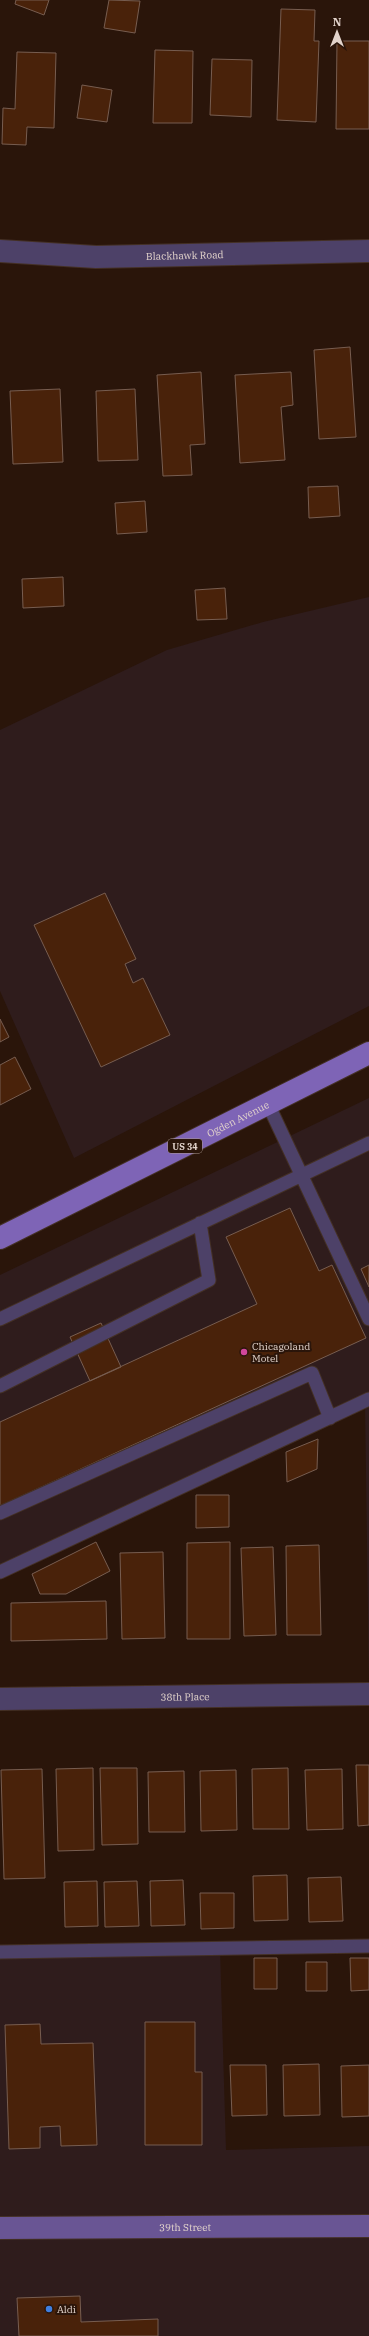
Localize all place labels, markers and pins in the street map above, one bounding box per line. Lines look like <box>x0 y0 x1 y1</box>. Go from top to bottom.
place label: Chicagoland Motel <box>252 1340 310 1365</box>
marker: Chicagoland Motel <box>239 1347 249 1357</box>
place label: Aldi <box>57 2303 76 2316</box>
marker: Aldi <box>44 2304 54 2314</box>

